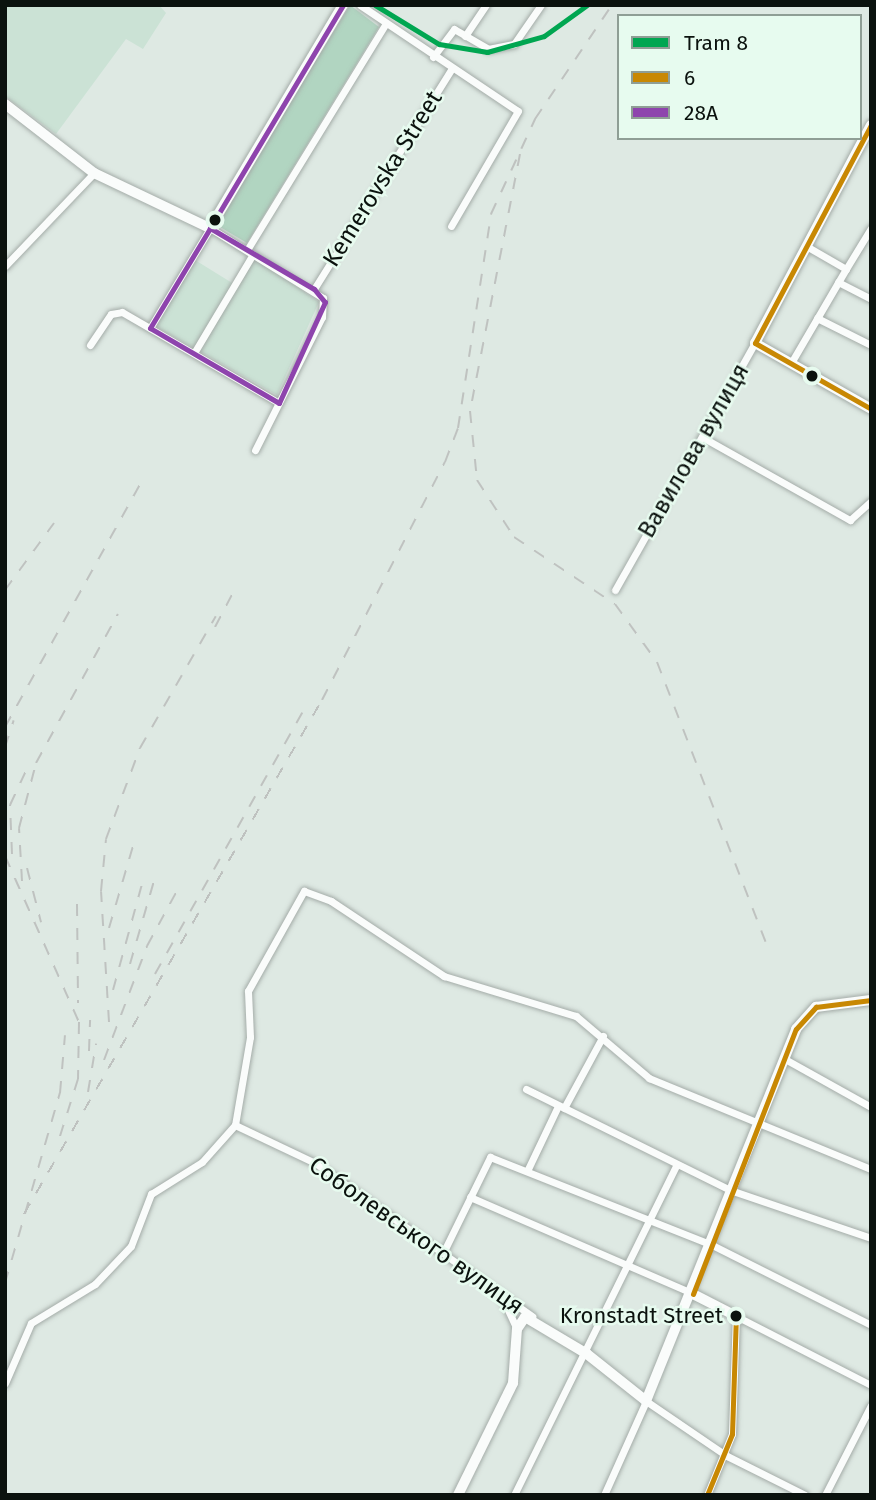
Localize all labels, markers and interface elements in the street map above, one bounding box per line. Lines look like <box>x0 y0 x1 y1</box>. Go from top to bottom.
legend <box>617 14 862 140</box>
text: Tram 8 <box>684 30 748 56</box>
text: 6 <box>684 65 695 91</box>
street label: Kemerovska Street <box>317 86 449 272</box>
text: 28A <box>684 100 718 126</box>
unlabelled marker <box>208 213 222 227</box>
street label: Вавилова вулиця <box>632 359 756 543</box>
unlabelled marker <box>805 369 819 383</box>
street label: Соболевського вулиця <box>303 1151 529 1321</box>
place label: Kronstadt Street <box>560 1303 723 1329</box>
marker: Kronstadt Street <box>729 1309 743 1323</box>

